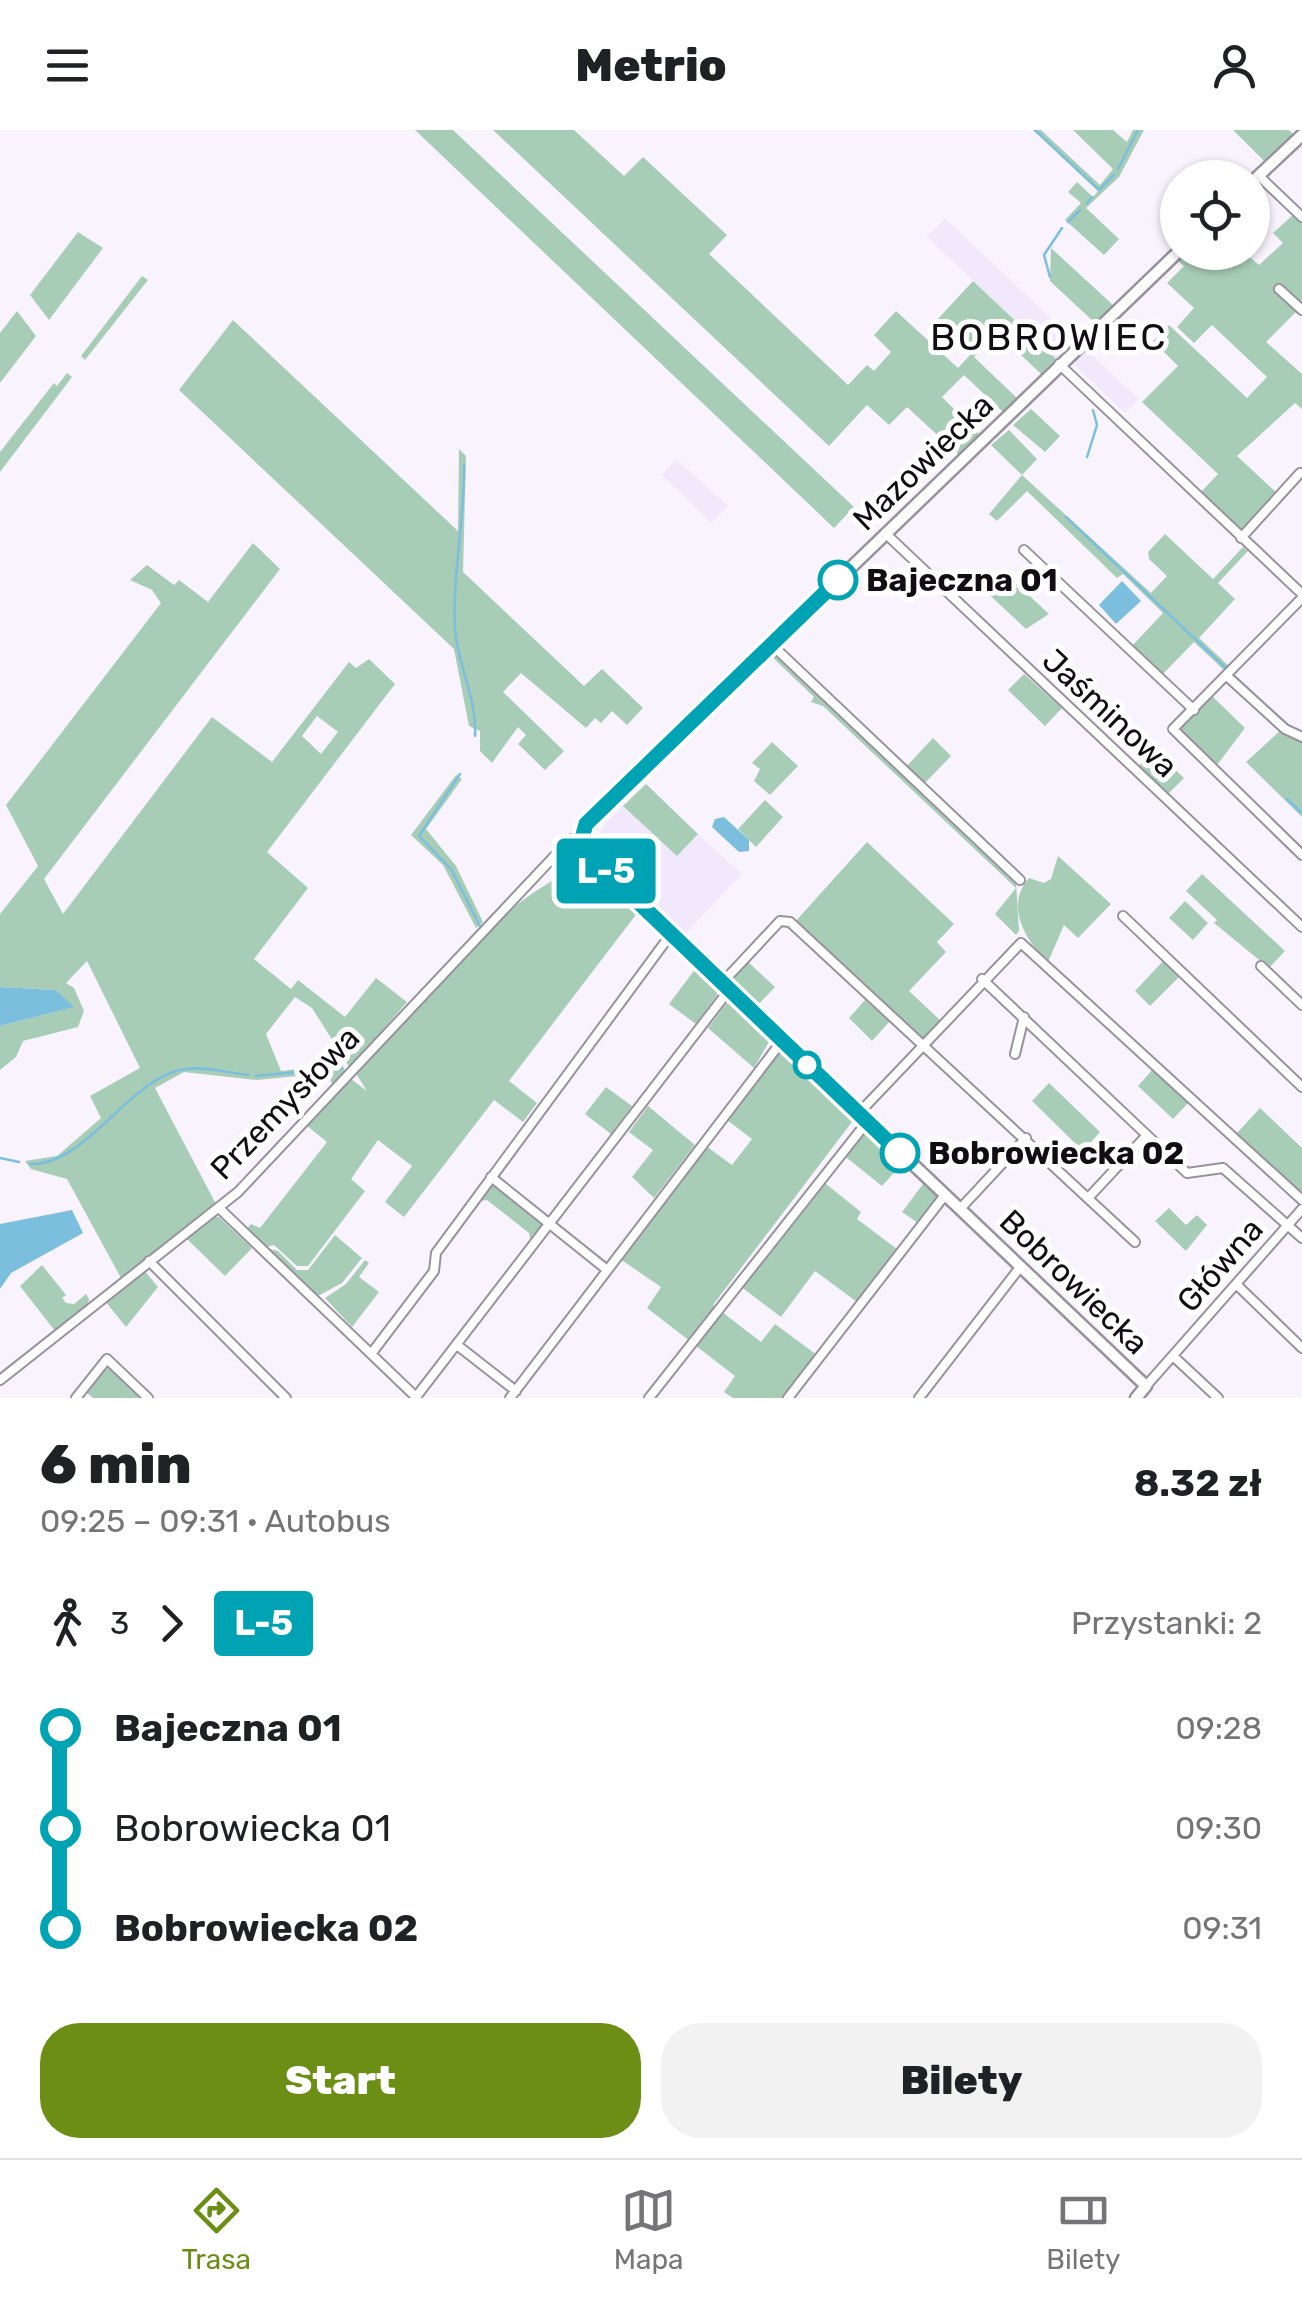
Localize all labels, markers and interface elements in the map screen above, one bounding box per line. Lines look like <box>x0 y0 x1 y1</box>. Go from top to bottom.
icon: menu <box>40 38 95 93</box>
icon: person <box>1207 38 1262 93</box>
text: Metrio <box>575 39 727 92</box>
map controls <box>1160 160 1270 270</box>
button: locate <box>1160 160 1270 270</box>
district label: BOBROWIEC <box>930 314 1168 360</box>
street label: Mazowiecka <box>845 386 1001 538</box>
marker: Bajeczna 01 <box>819 561 857 599</box>
place label: Bajeczna 01 <box>866 561 1058 599</box>
street label: Jaśminowa <box>1035 641 1185 785</box>
line badge: L-5 <box>548 838 664 904</box>
text: L-5 <box>577 850 635 892</box>
street label: Przemysłowa <box>203 1019 367 1187</box>
unlabelled marker <box>794 1052 820 1078</box>
marker: Bobrowiecka 02 <box>881 1134 919 1172</box>
place label: Bobrowiecka 02 <box>928 1134 1184 1172</box>
street label: Bobrowiecka <box>992 1202 1156 1362</box>
street label: Główna <box>1169 1211 1271 1319</box>
text: 6 min <box>40 1432 192 1497</box>
text: 8.32 zł <box>1134 1460 1262 1506</box>
text: 09:25 – 09:31 · Autobus <box>40 1502 391 1540</box>
icon: walk <box>40 1596 95 1651</box>
icon: forward <box>144 1596 199 1651</box>
text: L-5 <box>234 1602 293 1644</box>
text: 3 <box>110 1604 129 1642</box>
text: Przystanki: 2 <box>1071 1604 1262 1642</box>
text: Bajeczna 01 <box>114 1705 342 1751</box>
text: 09:28 <box>1175 1709 1262 1747</box>
text: Bobrowiecka 01 <box>114 1805 391 1851</box>
text: 09:30 <box>1175 1809 1262 1847</box>
text: Bobrowiecka 02 <box>114 1905 418 1951</box>
text: 09:31 <box>1182 1909 1262 1947</box>
button: Start <box>40 2023 641 2138</box>
button: Bilety <box>661 2023 1262 2138</box>
tab: Trasa <box>181 2183 251 2276</box>
tab: Mapa <box>614 2183 684 2276</box>
tab: Bilety <box>1046 2183 1121 2276</box>

